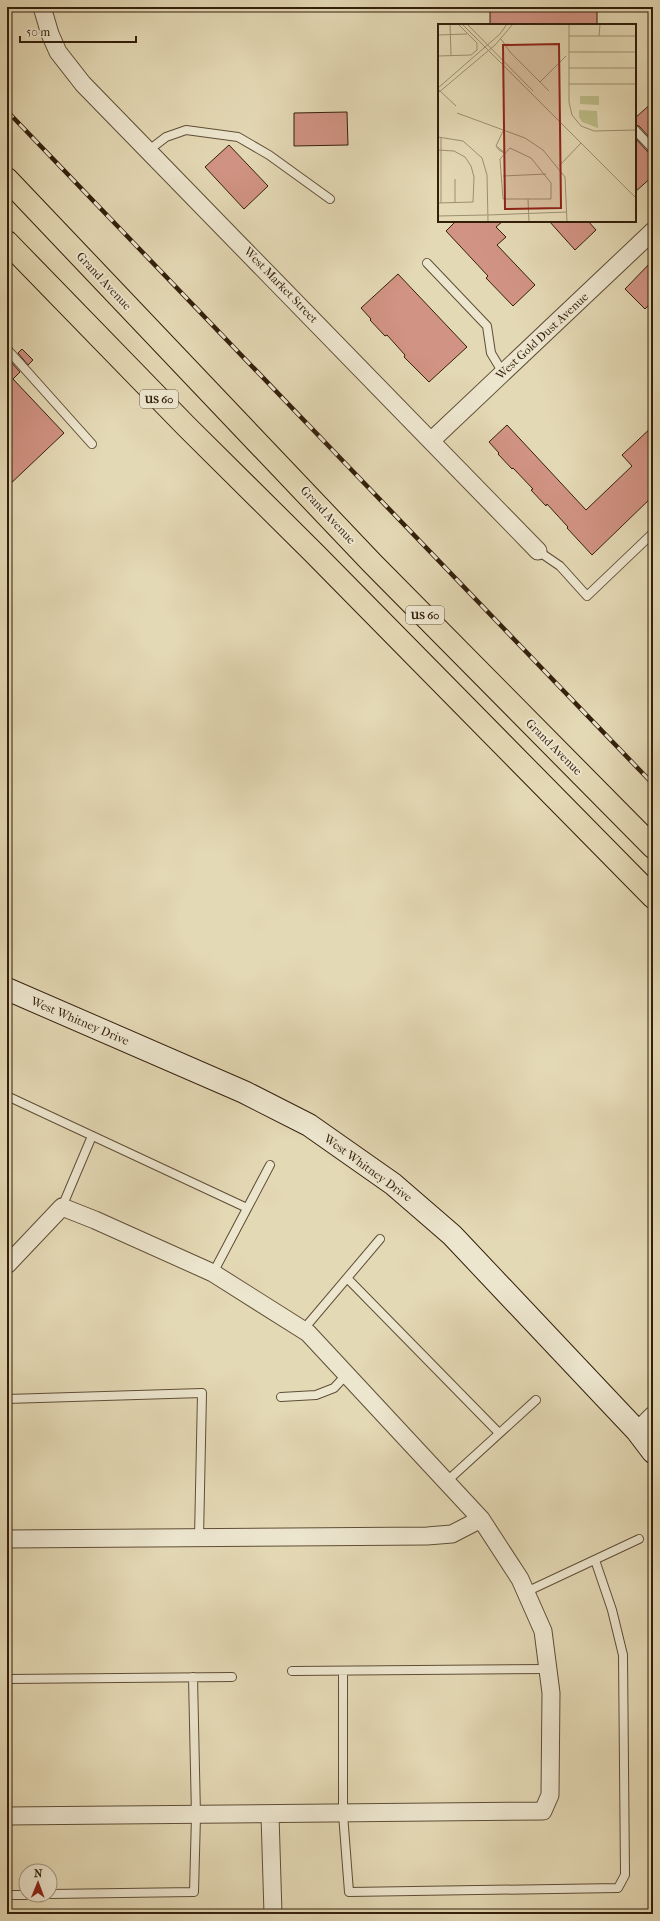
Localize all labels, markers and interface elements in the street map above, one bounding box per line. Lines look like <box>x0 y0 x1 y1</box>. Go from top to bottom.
scale bar <box>20 18 136 44</box>
inset map <box>438 24 636 222</box>
text: 50 m <box>26 25 50 39</box>
street label: West Market Street <box>240 243 321 326</box>
street label: Grand Avenue <box>74 249 134 313</box>
street label: West Gold Dust Avenue <box>492 290 591 383</box>
road number: US 60 <box>140 390 178 408</box>
street label: Grand Avenue <box>298 483 358 547</box>
road number: US 60 <box>406 606 444 624</box>
street label: Grand Avenue <box>523 716 585 778</box>
street label: West Whitney Drive <box>28 994 131 1048</box>
street label: West Whitney Drive <box>320 1131 415 1205</box>
north arrow <box>18 1863 58 1903</box>
text: N <box>34 1867 43 1880</box>

